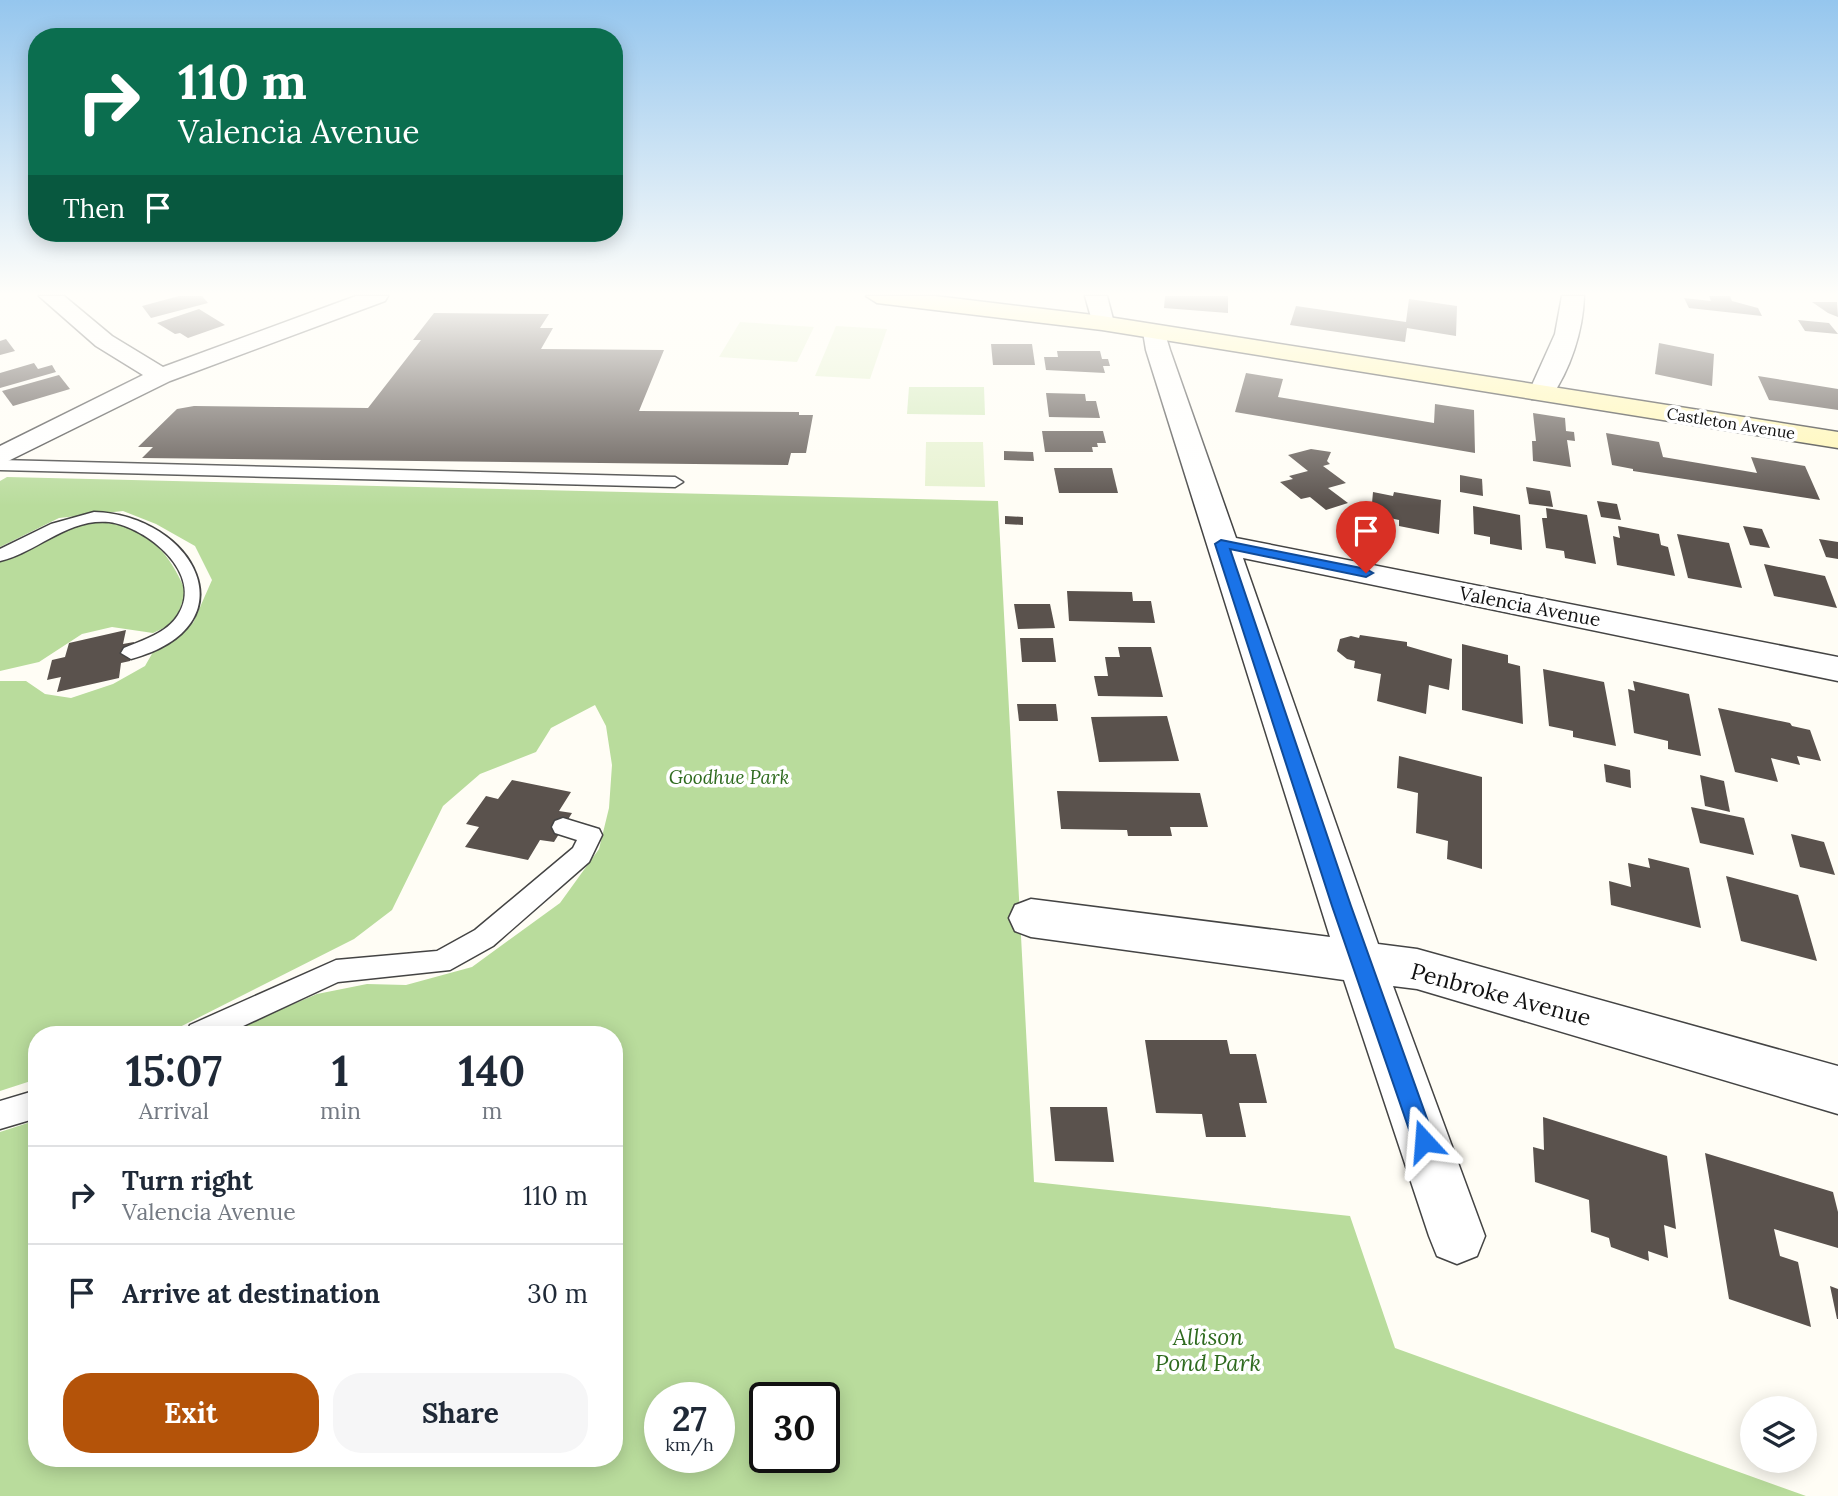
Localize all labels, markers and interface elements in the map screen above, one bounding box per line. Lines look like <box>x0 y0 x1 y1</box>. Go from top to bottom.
text: 110 m <box>178 50 307 112</box>
icon: right <box>63 56 154 147</box>
text: Valencia Avenue <box>178 111 420 152</box>
icon: arrive <box>139 189 177 227</box>
text: Then <box>63 192 125 225</box>
street label: Castleton Avenue <box>1665 403 1797 443</box>
pin <box>1336 501 1396 573</box>
icon: arrive <box>1347 512 1385 550</box>
street label: Valencia Avenue <box>1456 580 1603 631</box>
park label: Goodhue Park <box>669 765 789 789</box>
street label: Penbroke Avenue <box>1408 956 1594 1032</box>
text: 15:07 <box>126 1044 222 1098</box>
text: 1 <box>332 1044 349 1098</box>
text: 140 <box>459 1044 525 1098</box>
text: Arrival <box>139 1096 209 1125</box>
text: min <box>320 1096 361 1125</box>
text: m <box>482 1096 502 1125</box>
position arrow <box>1387 1104 1461 1178</box>
text: Turn right <box>122 1164 253 1197</box>
icon: right <box>63 1176 101 1214</box>
text: 110 m <box>523 1179 588 1212</box>
text: Valencia Avenue <box>122 1197 296 1226</box>
icon: arrive <box>63 1274 101 1312</box>
text: Arrive at destination <box>122 1277 380 1310</box>
text: 30 m <box>527 1277 588 1310</box>
park label: Allison Pond Park <box>1155 1322 1261 1377</box>
button: Exit <box>63 1373 319 1453</box>
button: Share <box>333 1373 588 1453</box>
speed limit sign: 30 <box>749 1382 840 1473</box>
text: 27 <box>672 1396 707 1441</box>
map controls <box>1740 1396 1817 1473</box>
button: layers <box>1740 1396 1817 1473</box>
text: km/h <box>665 1433 714 1456</box>

